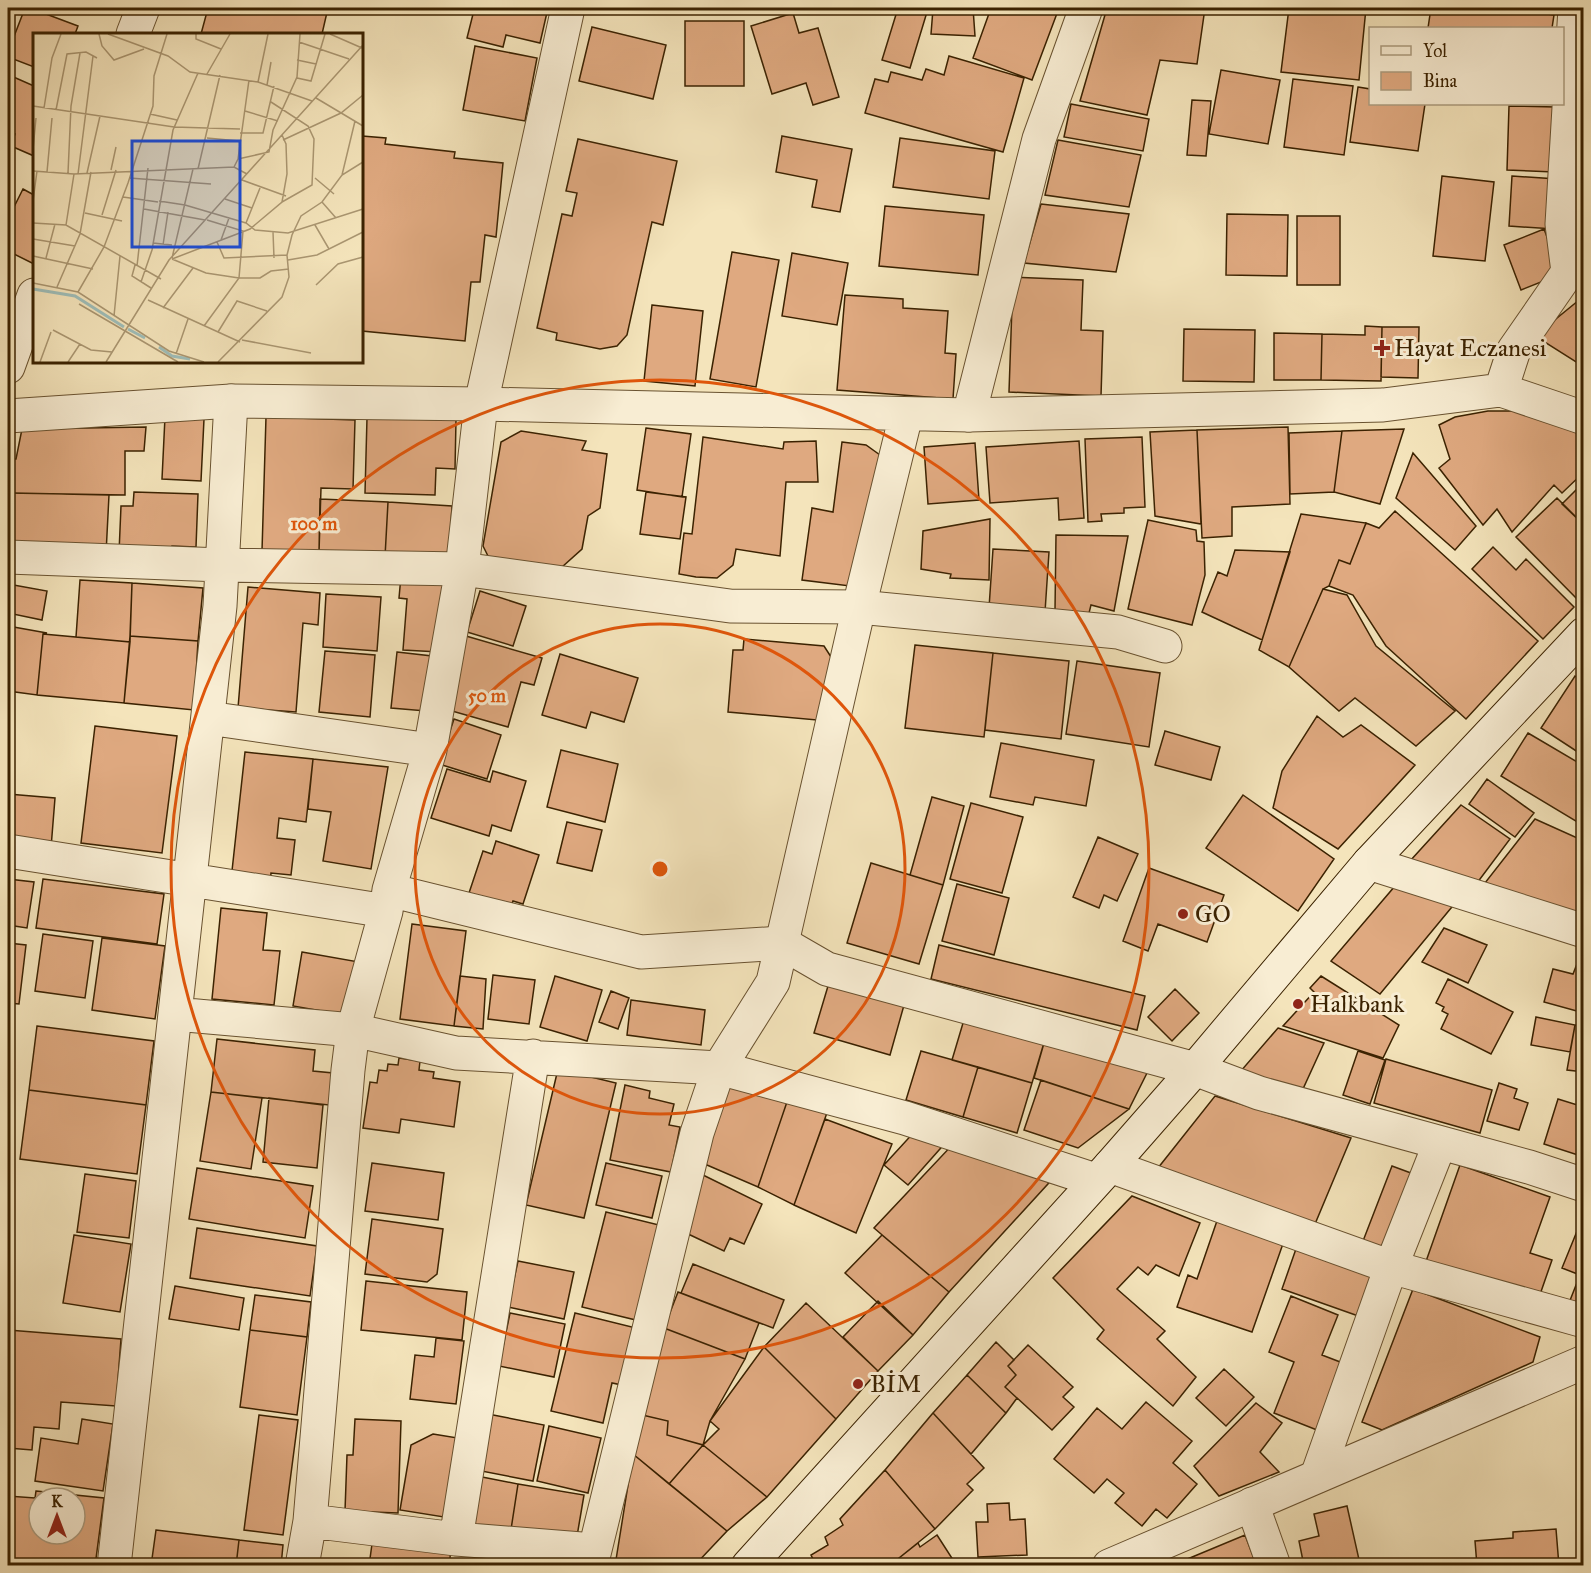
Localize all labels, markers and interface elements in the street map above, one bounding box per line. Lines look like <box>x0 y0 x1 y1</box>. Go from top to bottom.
legend <box>1369 27 1564 105</box>
inset map <box>33 33 363 363</box>
text: Yol <box>1423 40 1447 62</box>
text: Bina <box>1423 70 1458 92</box>
place label: Hayat Eczanesi <box>1394 333 1547 363</box>
marker: Hayat Eczanesi <box>1375 341 1389 355</box>
text: 100 m <box>291 513 338 535</box>
text: 50 m <box>468 685 507 707</box>
centre of rings <box>650 859 670 879</box>
place label: GO <box>1195 899 1231 929</box>
marker: GO <box>1176 907 1190 921</box>
place label: Halkbank <box>1310 989 1405 1019</box>
marker: Halkbank <box>1291 997 1305 1011</box>
place label: BİM <box>870 1369 921 1399</box>
marker: BİM <box>851 1377 865 1391</box>
north arrow <box>27 1486 87 1546</box>
text: K <box>51 1492 63 1511</box>

